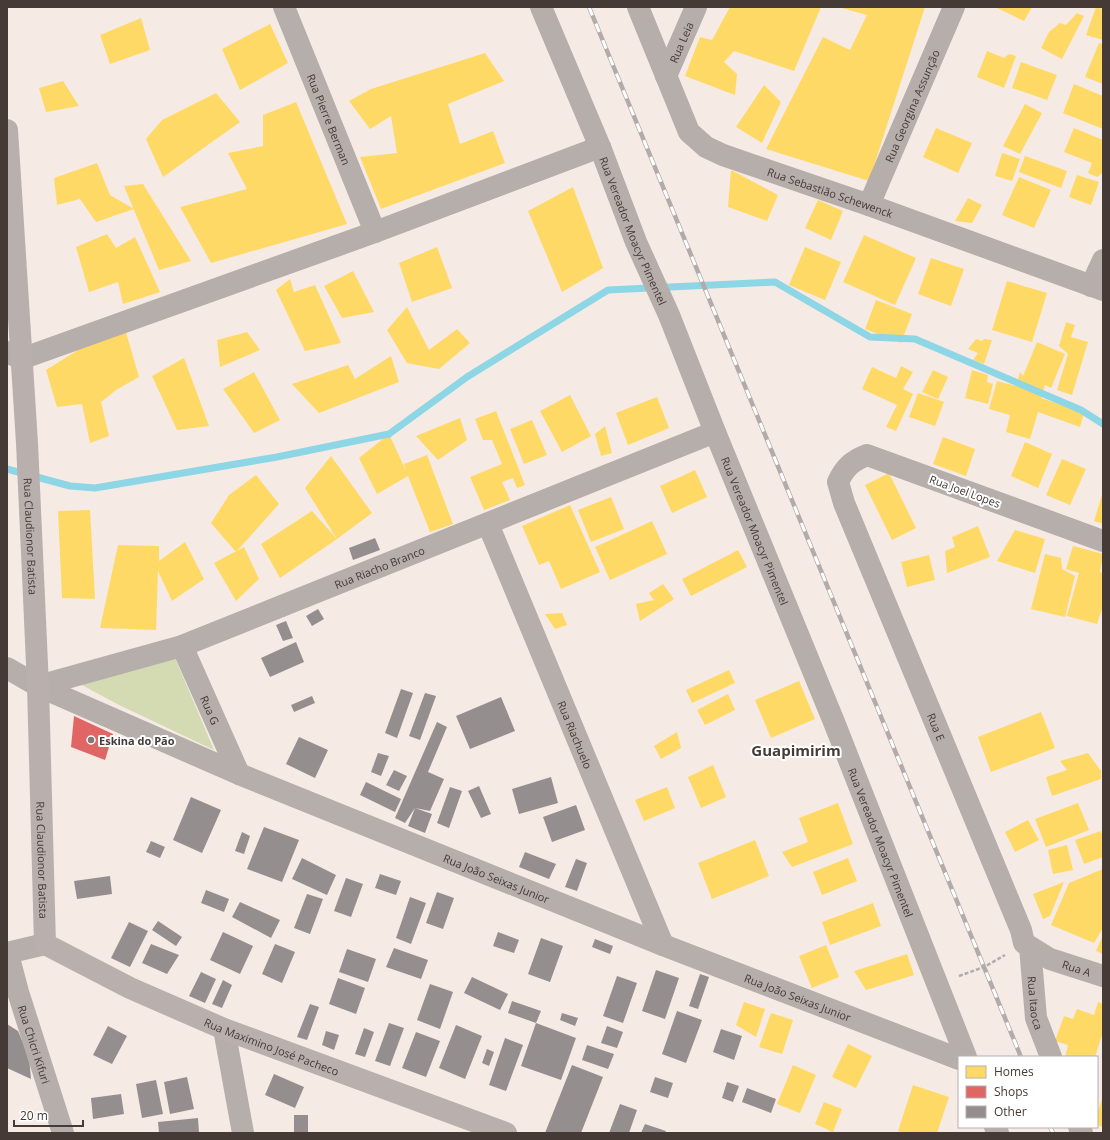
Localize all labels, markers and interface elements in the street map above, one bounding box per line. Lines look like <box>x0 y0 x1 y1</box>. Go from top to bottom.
street label: Rua Leia <box>665 19 696 65</box>
street label: Rua Georgina Assunção <box>881 47 943 164</box>
street label: Rua Pierre Berman <box>304 71 355 167</box>
street label: Rua Vereador Moacyr Pimentel <box>597 154 671 307</box>
street label: Rua Sebastião Schewenck <box>766 163 895 221</box>
street label: Rua Vereador Moacyr Pimentel <box>718 454 793 607</box>
street label: Rua Joel Lopes <box>927 471 1003 511</box>
street label: Rua Claudionor Batista <box>21 477 41 595</box>
street label: Rua Riacho Branco <box>332 542 427 592</box>
street label: Rua G <box>197 693 224 727</box>
street label: Rua Riachuelo <box>555 698 597 771</box>
street label: Rua E <box>924 711 949 743</box>
place label: Eskina do Pão <box>99 733 175 748</box>
marker: Eskina do Pão <box>86 735 96 745</box>
district label: Guapimirim <box>751 740 841 760</box>
street label: Rua Vereador Moacyr Pimentel <box>845 765 917 919</box>
street label: Rua Claudionor Batista <box>34 801 52 919</box>
street label: Rua João Seixas Junior <box>441 850 552 906</box>
street label: Rua A <box>1060 956 1093 979</box>
street label: Rua João Seixas Junior <box>742 970 854 1024</box>
street label: Rua Itaoca <box>1025 975 1047 1032</box>
street label: Rua Chicri Kifuri <box>15 1003 54 1085</box>
street label: Rua Maximino José Pacheco <box>202 1014 342 1078</box>
legend <box>958 1056 1098 1128</box>
text: Homes <box>994 1063 1034 1080</box>
text: Shops <box>994 1083 1029 1100</box>
scale bar <box>14 1102 83 1128</box>
text: Other <box>994 1103 1027 1120</box>
text: 20 m <box>20 1107 48 1124</box>

